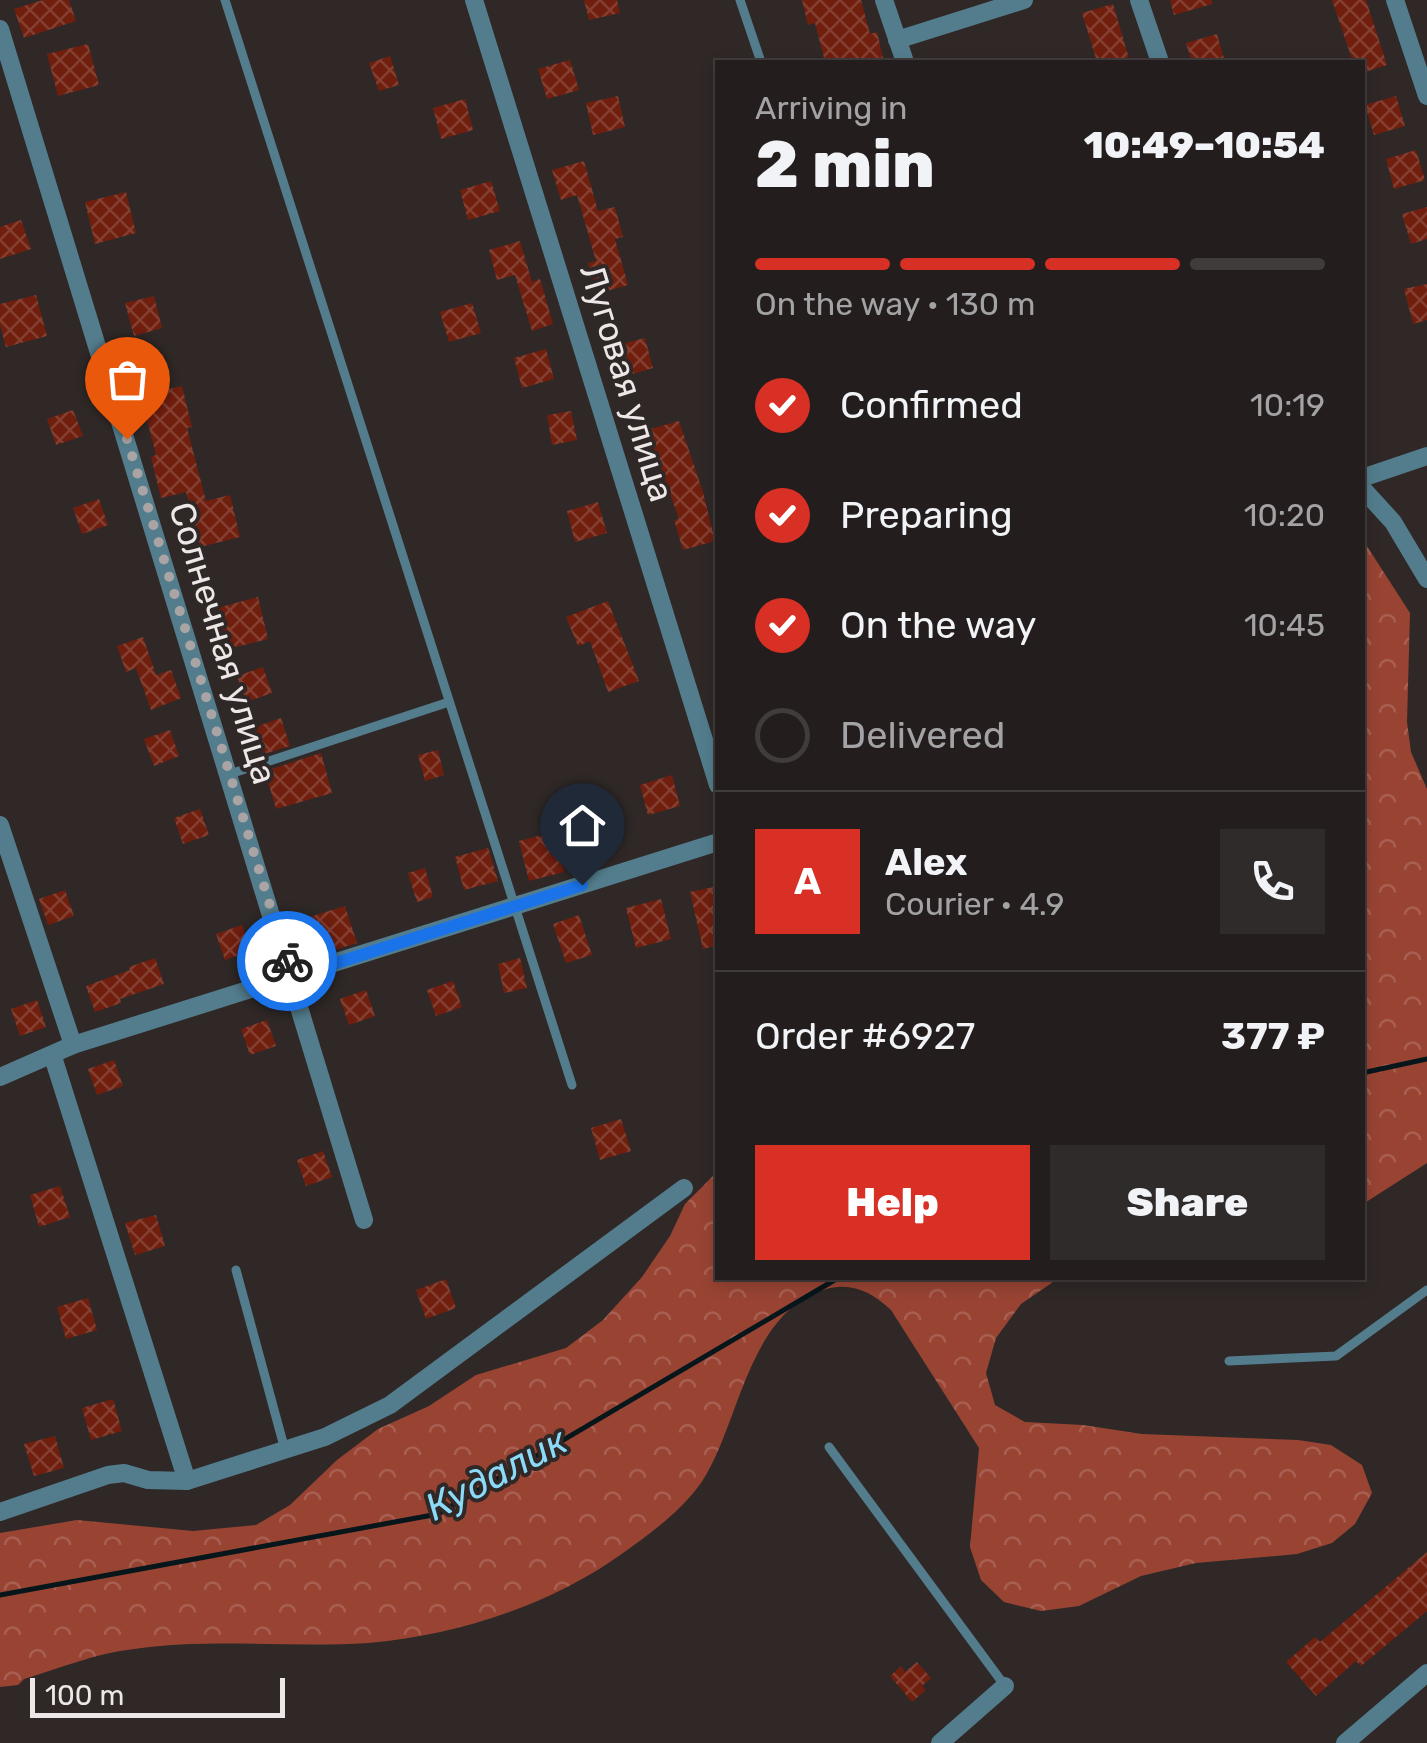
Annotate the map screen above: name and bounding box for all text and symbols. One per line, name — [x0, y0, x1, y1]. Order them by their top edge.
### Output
text: Arriving in — [755, 89, 907, 127]
text: 10:49–10:54 — [1084, 122, 1325, 168]
text: 2 min — [755, 126, 935, 203]
street label: Луговая улица — [571, 259, 683, 507]
text: On the way · 130 m — [755, 285, 1035, 323]
pin — [85, 337, 170, 440]
icon: bag — [100, 352, 155, 407]
icon: check — [755, 378, 810, 433]
text: Confirmed — [840, 382, 1023, 428]
text: 10:19 — [1250, 386, 1325, 424]
icon: check — [755, 488, 810, 543]
text: Preparing — [840, 492, 1013, 538]
text: 10:20 — [1244, 496, 1325, 534]
street label: Солнечная улица — [160, 497, 286, 789]
icon: check — [755, 598, 810, 653]
text: On the way — [840, 602, 1036, 648]
text: 10:45 — [1244, 606, 1325, 644]
text: Delivered — [840, 712, 1005, 758]
pin — [540, 783, 625, 886]
icon: home — [555, 798, 610, 853]
button: phone — [1220, 829, 1325, 934]
text: Alex — [885, 839, 967, 885]
text: A — [794, 858, 821, 904]
text: Courier · 4.9 — [885, 885, 1064, 923]
courier — [237, 911, 337, 1011]
icon: bike — [260, 934, 315, 989]
text: Order #6927 — [755, 1013, 975, 1059]
text: 377 ₽ — [1221, 1013, 1325, 1059]
button: Help — [755, 1145, 1030, 1260]
button: Share — [1050, 1145, 1325, 1260]
water label: Кудалик — [417, 1417, 575, 1530]
scale bar — [30, 1673, 285, 1718]
text: 100 m — [45, 1679, 124, 1712]

